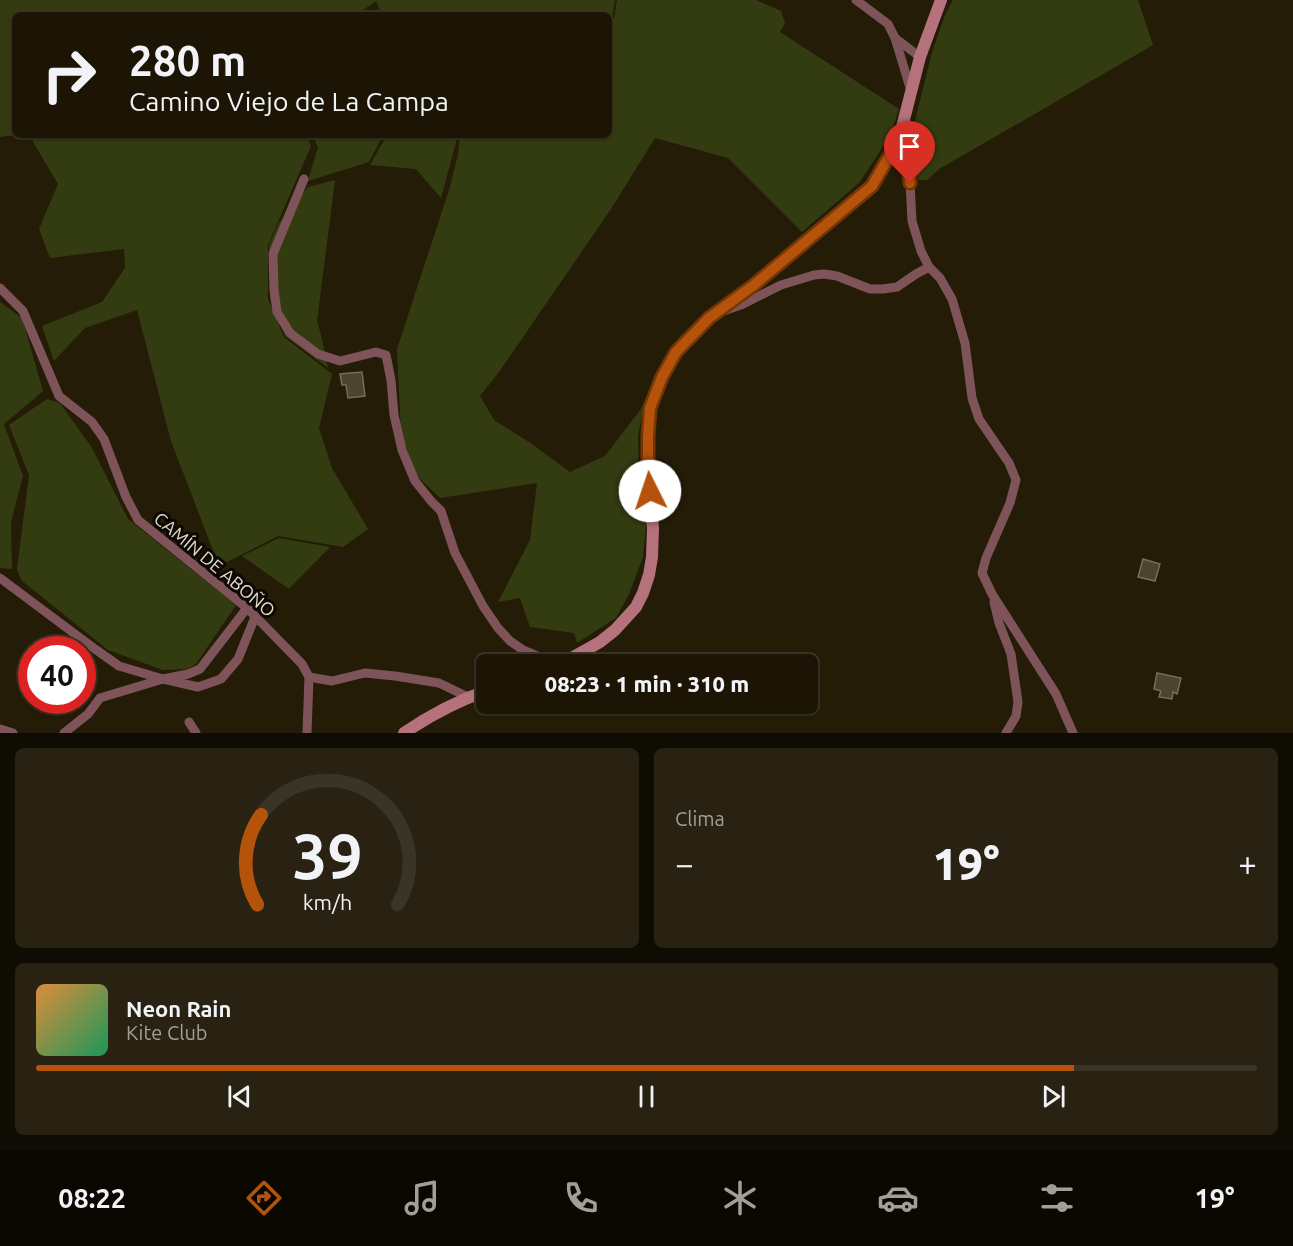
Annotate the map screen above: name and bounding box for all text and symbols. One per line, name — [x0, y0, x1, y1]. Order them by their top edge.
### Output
icon: right — [30, 36, 108, 114]
text: 280 m — [129, 37, 246, 84]
text: Camino Viejo de La Campa — [129, 86, 449, 116]
pin — [884, 121, 935, 183]
icon: arrive — [893, 130, 926, 163]
position arrow — [618, 459, 682, 523]
street label: CAMÍN DE ABOÑO — [151, 507, 280, 620]
speed limit sign: 40 — [18, 636, 96, 714]
text: 08:23 · 1 min · 310 m — [545, 671, 749, 696]
text: Clima — [675, 807, 725, 830]
text: 39 — [292, 821, 362, 891]
text: 19° — [932, 838, 1000, 889]
text: − — [675, 845, 694, 882]
text: + — [1238, 845, 1257, 882]
text: km/h — [302, 890, 352, 914]
text: Neon Rain — [126, 996, 231, 1021]
text: Kite Club — [126, 1021, 208, 1044]
icon: previous — [223, 1080, 256, 1113]
icon: pause — [630, 1080, 663, 1113]
icon: next — [1037, 1080, 1070, 1113]
icon: directions — [243, 1177, 285, 1219]
icon: music — [401, 1177, 443, 1219]
icon: phone — [560, 1177, 602, 1219]
icon: climate — [719, 1177, 761, 1219]
icon: car — [877, 1177, 919, 1219]
icon: filters — [1036, 1177, 1078, 1219]
text: 08:22 — [58, 1183, 126, 1213]
text: 19° — [1195, 1183, 1235, 1213]

